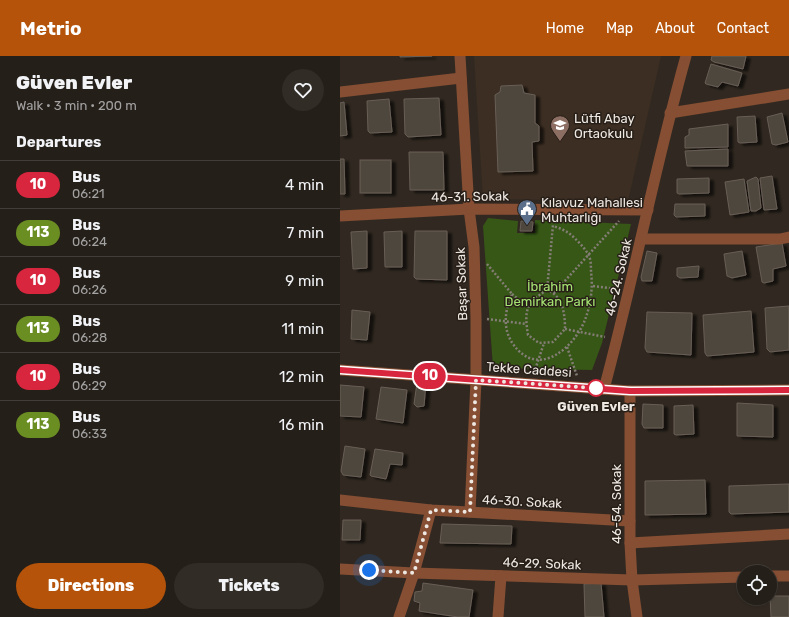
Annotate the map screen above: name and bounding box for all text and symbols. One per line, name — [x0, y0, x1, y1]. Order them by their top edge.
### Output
text: Metrio — [20, 17, 82, 40]
text: Home — [546, 20, 584, 37]
text: Map — [606, 20, 633, 37]
text: About — [655, 20, 695, 37]
text: Contact — [717, 20, 769, 37]
button: heart — [282, 69, 324, 111]
text: Güven Evler — [16, 71, 132, 94]
text: Walk · 3 min · 200 m — [16, 98, 137, 113]
place label: Lütfi Abay Ortaokulu — [574, 111, 635, 141]
school or university icon: Lütfi Abay Ortaokulu — [549, 114, 571, 142]
text: Departures — [16, 133, 101, 151]
text: Bus — [72, 168, 100, 186]
text: 10 — [30, 176, 46, 193]
text: 4 min — [285, 176, 324, 194]
text: 06:21 — [72, 186, 105, 201]
street label: 46-31. Sokak — [431, 188, 509, 205]
place label: Kılavuz Mahallesi Muhtarlığı — [541, 195, 643, 226]
public building icon: Kılavuz Mahallesi Muhtarlığı — [516, 198, 538, 226]
text: Bus — [72, 216, 100, 234]
text: 113 — [26, 224, 50, 241]
text: 7 min — [287, 224, 324, 242]
text: 06:24 — [72, 234, 107, 249]
street label: 46-24. Sokak — [602, 236, 635, 318]
street label: Başar Sokak — [453, 247, 470, 321]
text: Bus — [72, 264, 100, 282]
text: 10 — [30, 272, 46, 289]
text: 9 min — [285, 272, 324, 290]
park label: İbrahim Demirkan Parkı — [505, 279, 595, 309]
text: 06:26 — [72, 282, 107, 297]
text: Bus — [72, 312, 100, 330]
text: 113 — [26, 320, 50, 337]
text: 11 min — [281, 320, 324, 338]
text: 06:28 — [72, 330, 107, 345]
street label: Tekke Caddesi — [486, 359, 572, 380]
text: Bus — [72, 360, 100, 378]
line badge: 10 — [412, 363, 448, 389]
text: 10 — [422, 367, 438, 384]
text: 10 — [30, 368, 46, 385]
text: 12 min — [279, 368, 324, 386]
text: 06:29 — [72, 378, 107, 393]
marker: Güven Evler — [587, 379, 605, 397]
place label: Güven Evler — [557, 399, 635, 414]
text: Bus — [72, 408, 100, 426]
text: 113 — [26, 416, 50, 433]
text: 16 min — [279, 416, 324, 434]
text: 06:33 — [72, 426, 107, 441]
street label: 46-54. Sokak — [609, 464, 624, 544]
street label: 46-30. Sokak — [482, 492, 563, 511]
street label: 46-29. Sokak — [502, 555, 582, 572]
your location — [359, 560, 379, 580]
button: Directions — [16, 563, 166, 609]
button: Tickets — [174, 563, 324, 609]
map controls — [737, 565, 777, 605]
button: locate — [737, 565, 777, 605]

